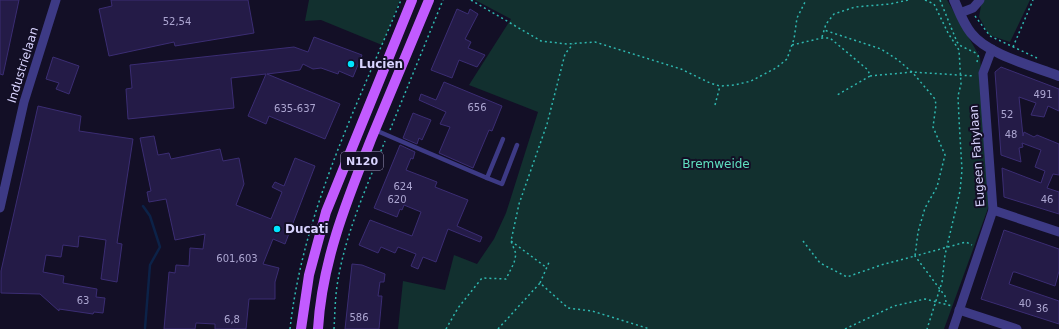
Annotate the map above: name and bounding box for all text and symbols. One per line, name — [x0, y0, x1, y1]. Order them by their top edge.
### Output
house number: 52,54 — [163, 16, 191, 27]
street label: Industrielaan — [5, 25, 41, 105]
place label: Lucien — [359, 57, 403, 71]
marker: Lucien — [346, 59, 356, 69]
house number: 491 — [1033, 89, 1053, 100]
house number: 656 — [467, 102, 487, 113]
house number: 635-637 — [274, 103, 316, 114]
street label: Eugeen Fahylaan — [966, 104, 988, 208]
house number: 52 — [1001, 109, 1013, 120]
house number: 48 — [1005, 129, 1017, 140]
road number: N120 — [341, 152, 383, 170]
park label: Bremweide — [682, 157, 750, 171]
house number: 624 — [393, 181, 413, 192]
house number: 620 — [387, 194, 407, 205]
house number: 46 — [1041, 194, 1053, 205]
place label: Ducati — [285, 222, 329, 236]
marker: Ducati — [272, 224, 282, 234]
house number: 601,603 — [216, 253, 258, 264]
house number: 63 — [77, 295, 89, 306]
house number: 40 — [1019, 298, 1031, 309]
house number: 36 — [1036, 303, 1048, 314]
house number: 586 — [349, 312, 369, 323]
house number: 6,8 — [224, 314, 240, 325]

